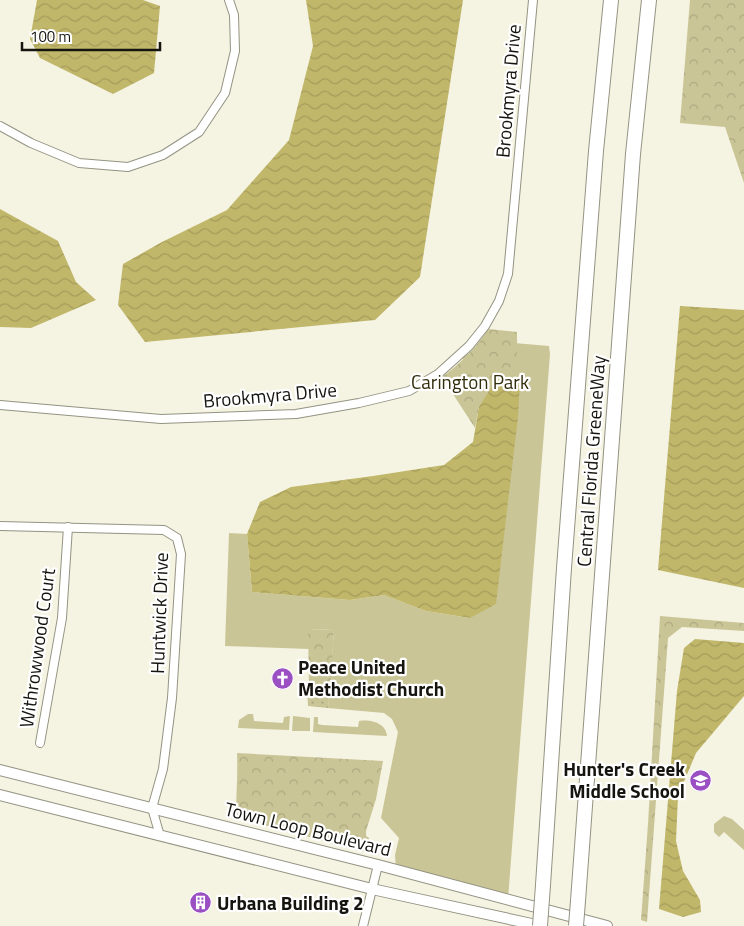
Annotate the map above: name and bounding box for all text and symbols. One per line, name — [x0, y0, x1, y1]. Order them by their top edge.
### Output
scale bar — [22, 20, 160, 52]
street label: Brookmyra Drive — [487, 23, 528, 159]
text: 100 m — [30, 25, 71, 48]
street label: Central Florida GreeneWay — [569, 354, 612, 568]
park label: Carington Park — [411, 367, 529, 396]
street label: Brookmyra Drive — [202, 374, 338, 415]
street label: Huntwick Drive — [142, 552, 175, 674]
street label: Withrowwood Court — [11, 566, 62, 730]
place label: Peace United Methodist Church — [298, 652, 444, 703]
church icon: Peace United Methodist Church — [270, 666, 294, 690]
place label: Hunter's Creek Middle School — [563, 754, 685, 805]
school or university icon: Hunter's Creek Middle School — [689, 768, 713, 792]
street label: Town Loop Boulevard — [222, 794, 395, 863]
place label: Urbana Building 2 — [217, 888, 364, 917]
building icon: Urbana Building 2 — [189, 891, 213, 915]

